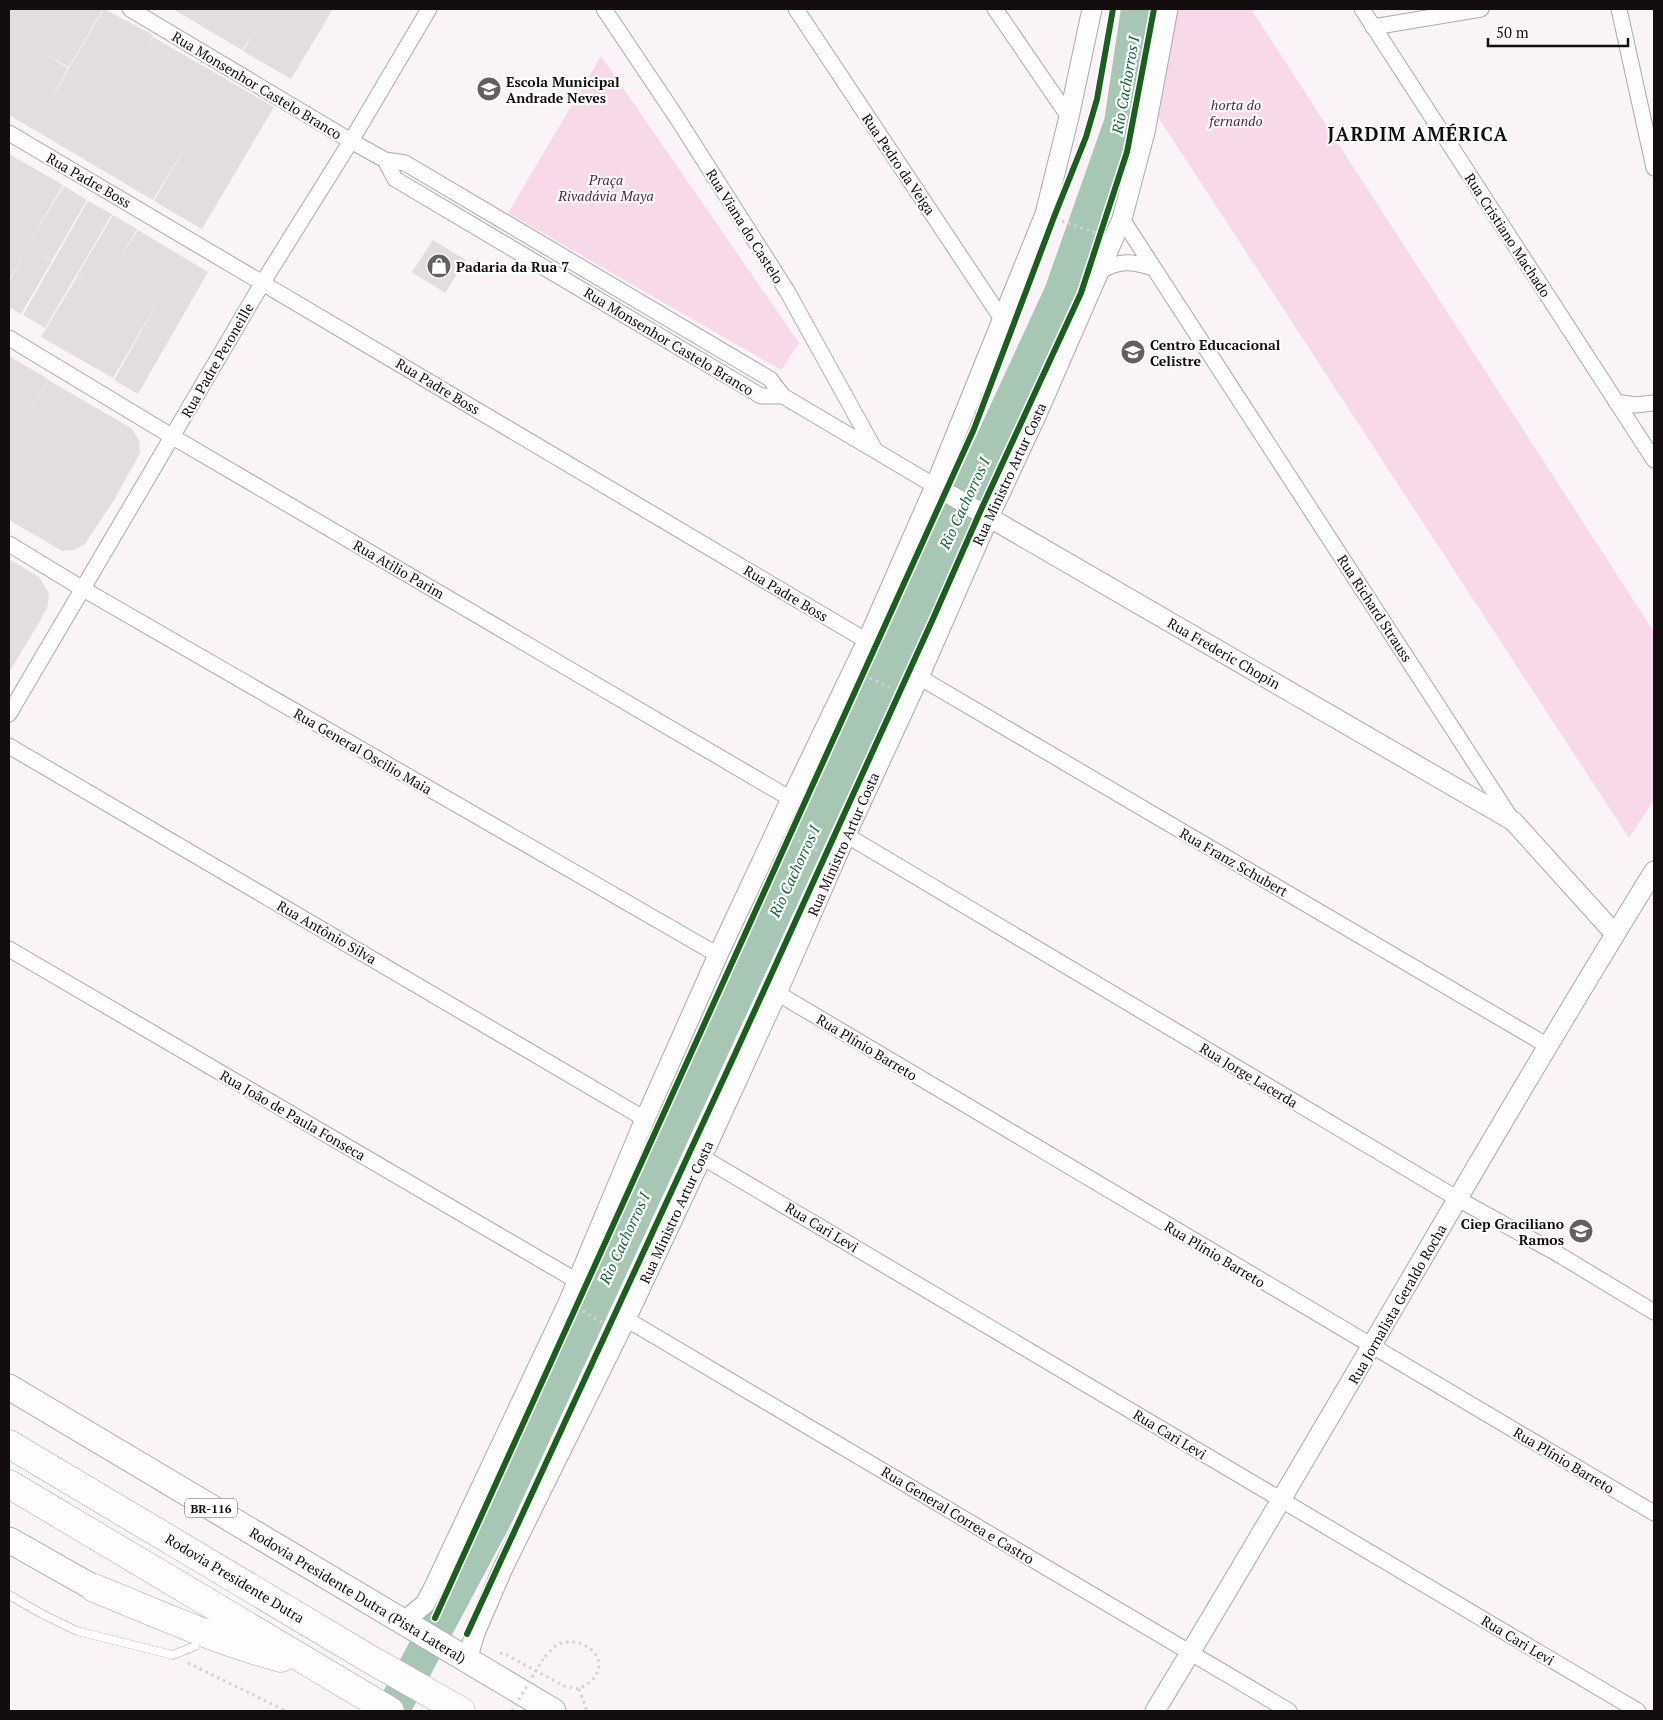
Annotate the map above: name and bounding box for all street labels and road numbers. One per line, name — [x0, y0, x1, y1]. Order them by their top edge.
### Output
street label: Rua Monsenhor Castelo Branco — [169, 27, 346, 143]
street label: Rua Pedro da Veiga — [858, 110, 940, 218]
street label: Rua Padre Boss — [43, 148, 135, 212]
street label: Rua Viana do Castelo — [702, 165, 788, 287]
street label: Rua Cristiano Machado — [1461, 169, 1555, 301]
street label: Rua Monsenhor Castelo Branco — [581, 283, 758, 399]
street label: Rua Padre Peroneille — [176, 299, 258, 421]
street label: Rua Padre Boss — [392, 353, 484, 419]
street label: Rua Ministro Artur Costa — [968, 400, 1050, 548]
street label: Rua Atilio Parim — [350, 535, 448, 603]
street label: Rua Richard Strauss — [1333, 551, 1417, 665]
street label: Rua Padre Boss — [740, 560, 832, 626]
street label: Rua Frederic Chopin — [1164, 613, 1284, 693]
street label: Rua General Oscilio Maia — [290, 704, 436, 798]
street label: Rua Ministro Artur Costa — [803, 769, 883, 919]
street label: Rua Franz Schubert — [1177, 823, 1292, 901]
street label: Rua Antônio Silva — [274, 896, 380, 968]
street label: Rua Plínio Barreto — [813, 1009, 921, 1085]
street label: Rua Jorge Lacerda — [1196, 1038, 1302, 1112]
street label: Rua João de Paula Fonseca — [217, 1066, 369, 1164]
street label: Rua Ministro Artur Costa — [635, 1138, 717, 1286]
street label: Rua Cari Levi — [782, 1198, 862, 1256]
street label: Rua Plínio Barreto — [1161, 1216, 1269, 1292]
street label: Rua Jornalista Geraldo Rocha — [1343, 1221, 1451, 1387]
street label: Rua Cari Levi — [1130, 1405, 1210, 1463]
street label: Rua Plínio Barreto — [1510, 1422, 1618, 1498]
street label: Rua General Correa e Castro — [878, 1462, 1038, 1568]
road number: BR-116 — [185, 1499, 237, 1518]
street label: Rodovia Presidente Dutra (Pista Lateral) — [246, 1523, 470, 1667]
street label: Rodovia Presidente Dutra — [162, 1529, 308, 1627]
street label: Rua Cari Levi — [1478, 1611, 1558, 1669]

